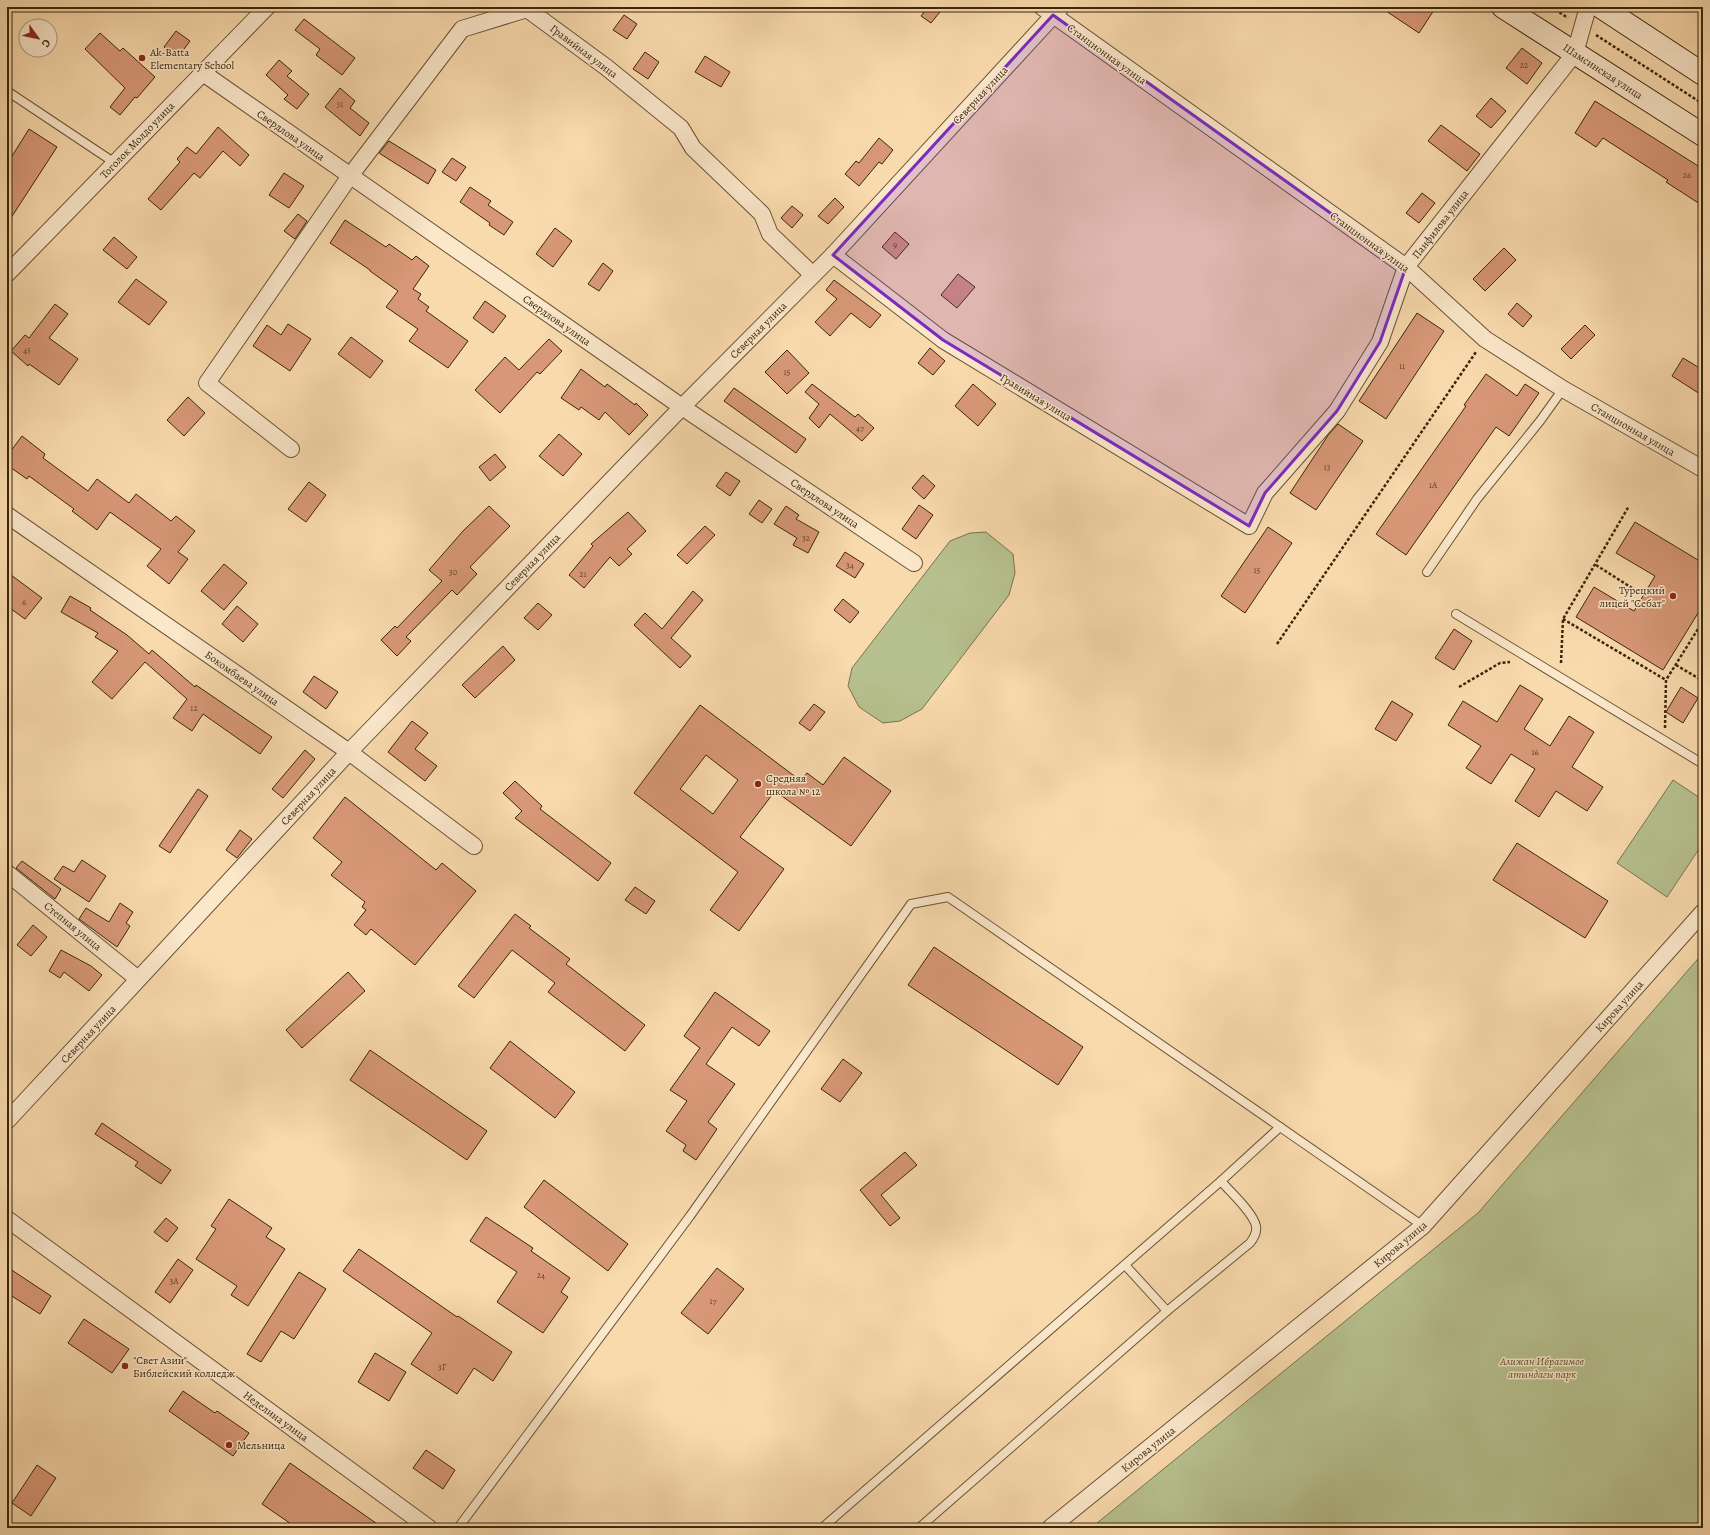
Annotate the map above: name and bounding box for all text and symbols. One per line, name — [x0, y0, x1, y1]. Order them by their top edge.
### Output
north arrow — [18, 18, 58, 58]
street label: Станционная улица — [1064, 20, 1150, 89]
street label: Гравийная улица — [547, 21, 621, 82]
text: С — [38, 36, 54, 50]
street label: Шамсинская улица — [1560, 40, 1646, 103]
place label: Ak-Batta Elementary School — [149, 45, 235, 73]
marker: Ak-Batta Elementary School — [137, 53, 147, 63]
house number: 22 — [1520, 59, 1529, 71]
street label: Северная улица — [949, 62, 1012, 128]
street label: Тоголок Молдо улица — [97, 98, 179, 182]
house number: 31 — [337, 98, 343, 110]
street label: Свердлова улица — [254, 106, 328, 165]
house number: 26 — [1683, 169, 1691, 181]
street label: Панфилова улица — [1409, 186, 1473, 262]
street label: Станционная улица — [1327, 208, 1413, 277]
house number: 9 — [893, 239, 897, 251]
street label: Свердлова улица — [520, 291, 594, 350]
street label: Северная улица — [727, 298, 791, 362]
house number: 45 — [23, 344, 31, 356]
house number: 11 — [1399, 360, 1405, 372]
house number: 15 — [784, 366, 791, 378]
street label: Гравийная улица — [997, 370, 1075, 425]
street label: Станционная улица — [1588, 399, 1678, 460]
house number: 47 — [856, 422, 864, 434]
house number: 13 — [1324, 461, 1331, 473]
street label: Свердлова улица — [787, 475, 863, 532]
house number: 1А — [1429, 479, 1438, 491]
street label: Северная улица — [501, 530, 564, 594]
house number: 32 — [802, 532, 811, 544]
house number: 34 — [846, 559, 854, 571]
house number: 15 — [1254, 564, 1261, 576]
house number: 30 — [449, 566, 457, 578]
house number: 21 — [579, 568, 587, 580]
place label: Турецкий лицей "Себат" — [1600, 583, 1665, 611]
marker: Турецкий лицей "Себат" — [1668, 591, 1678, 601]
house number: 6 — [22, 596, 26, 608]
street label: Бокомбаева улица — [202, 647, 282, 710]
house number: 12 — [190, 702, 198, 714]
house number: 16 — [1531, 746, 1539, 758]
street label: Северная улица — [277, 763, 340, 829]
place label: Средняя школа № 12 — [766, 771, 820, 799]
marker: Средняя школа № 12 — [753, 779, 763, 789]
street label: Степная улица — [41, 899, 105, 955]
street label: Кирова улица — [1592, 976, 1647, 1036]
street label: Северная улица — [57, 1001, 120, 1067]
street label: Кирова улица — [1370, 1217, 1431, 1271]
house number: 24 — [537, 1269, 545, 1281]
house number: 3А — [169, 1275, 179, 1287]
house number: 17 — [710, 1295, 717, 1307]
place label: "Свет Азии" Библейский колледж — [133, 1353, 236, 1381]
park label: Алижан Ибрагимов атындагы парк — [1499, 1354, 1584, 1382]
marker: "Свет Азии" Библейский колледж — [120, 1361, 130, 1371]
house number: 3Г — [438, 1361, 447, 1373]
street label: Неделина улица — [240, 1388, 312, 1446]
street label: Кирова улица — [1118, 1422, 1179, 1476]
place label: Мельница — [237, 1438, 286, 1453]
marker: Мельница — [224, 1440, 234, 1450]

